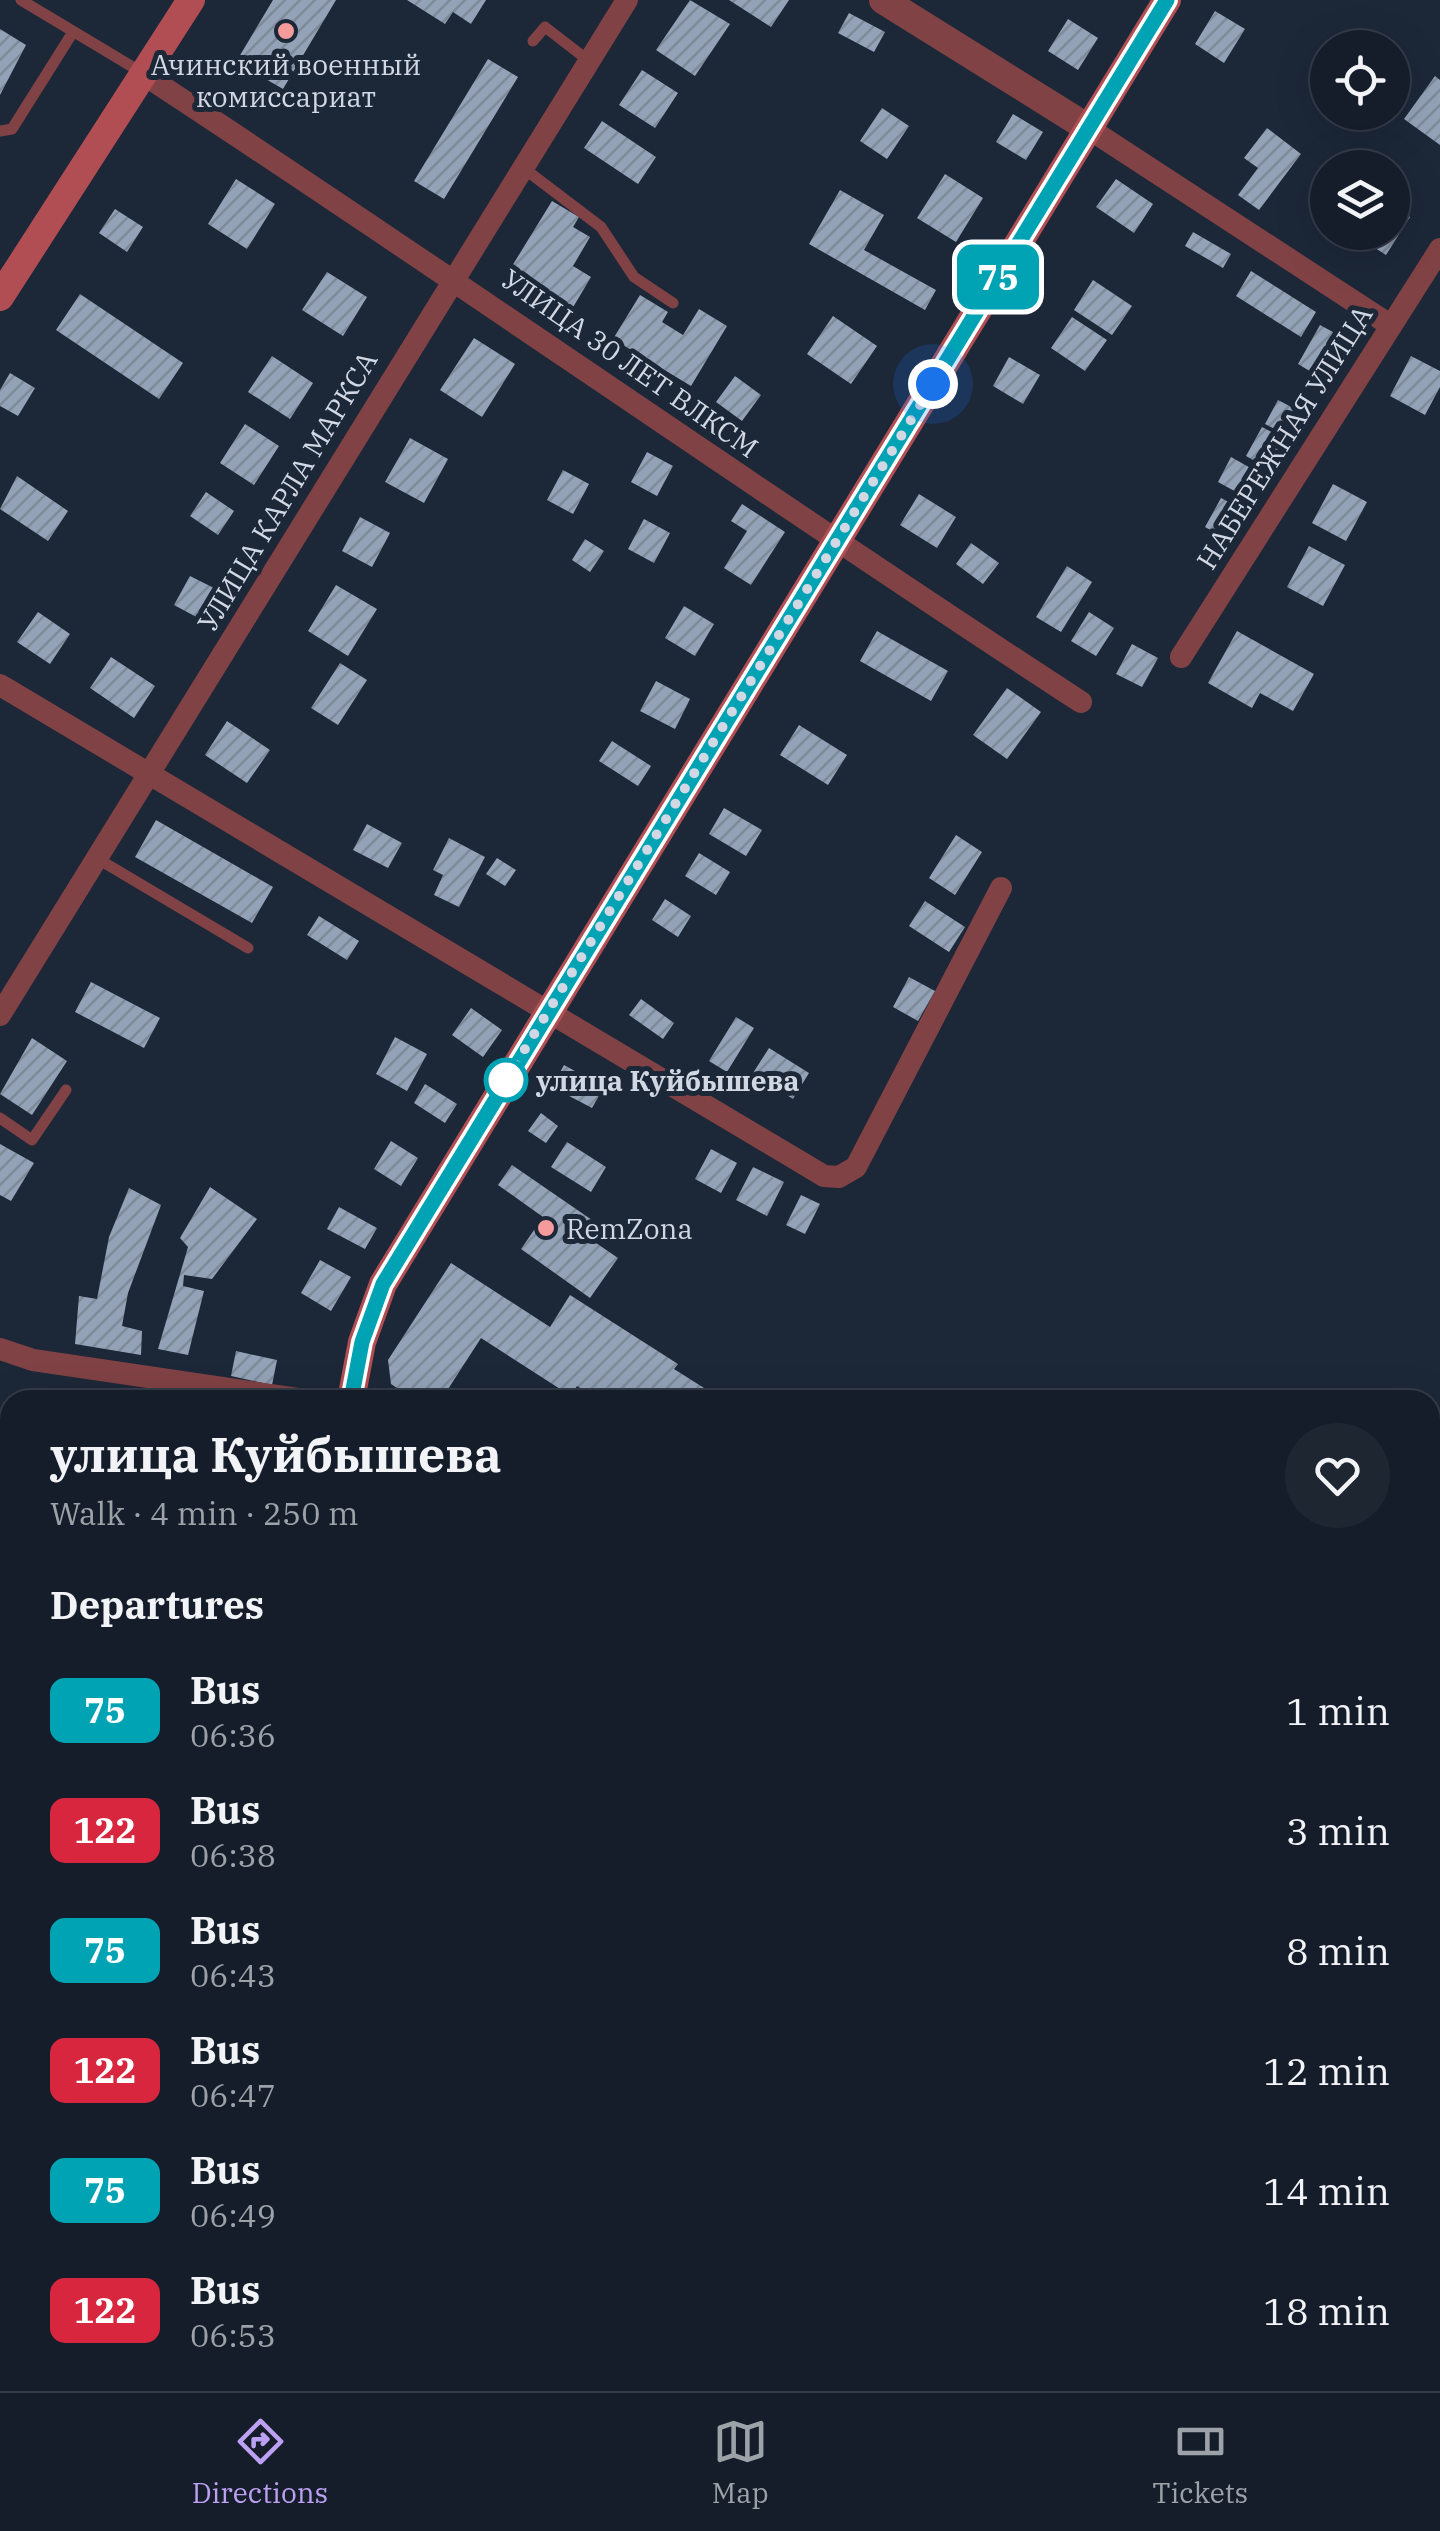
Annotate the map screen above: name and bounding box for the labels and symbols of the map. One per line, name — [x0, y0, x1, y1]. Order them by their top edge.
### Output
marker: Ачинский военный комиссариат — [275, 20, 297, 42]
place label: Ачинский военный комиссариат — [151, 46, 421, 115]
line badge: 75 — [953, 244, 1043, 310]
street label: УЛИЦА 30 ЛЕТ ВЛКСМ — [494, 260, 766, 466]
street label: НАБЕРЕЖНАЯ УЛИЦА — [1188, 298, 1380, 576]
street label: УЛИЦА КАРЛА МАРКСА — [189, 344, 385, 638]
your location — [908, 359, 958, 409]
marker: улица Куйбышева — [485, 1059, 527, 1101]
place label: улица Куйбышева — [535, 1062, 799, 1099]
place label: RemZona — [566, 1210, 693, 1247]
marker: RemZona — [535, 1217, 557, 1239]

